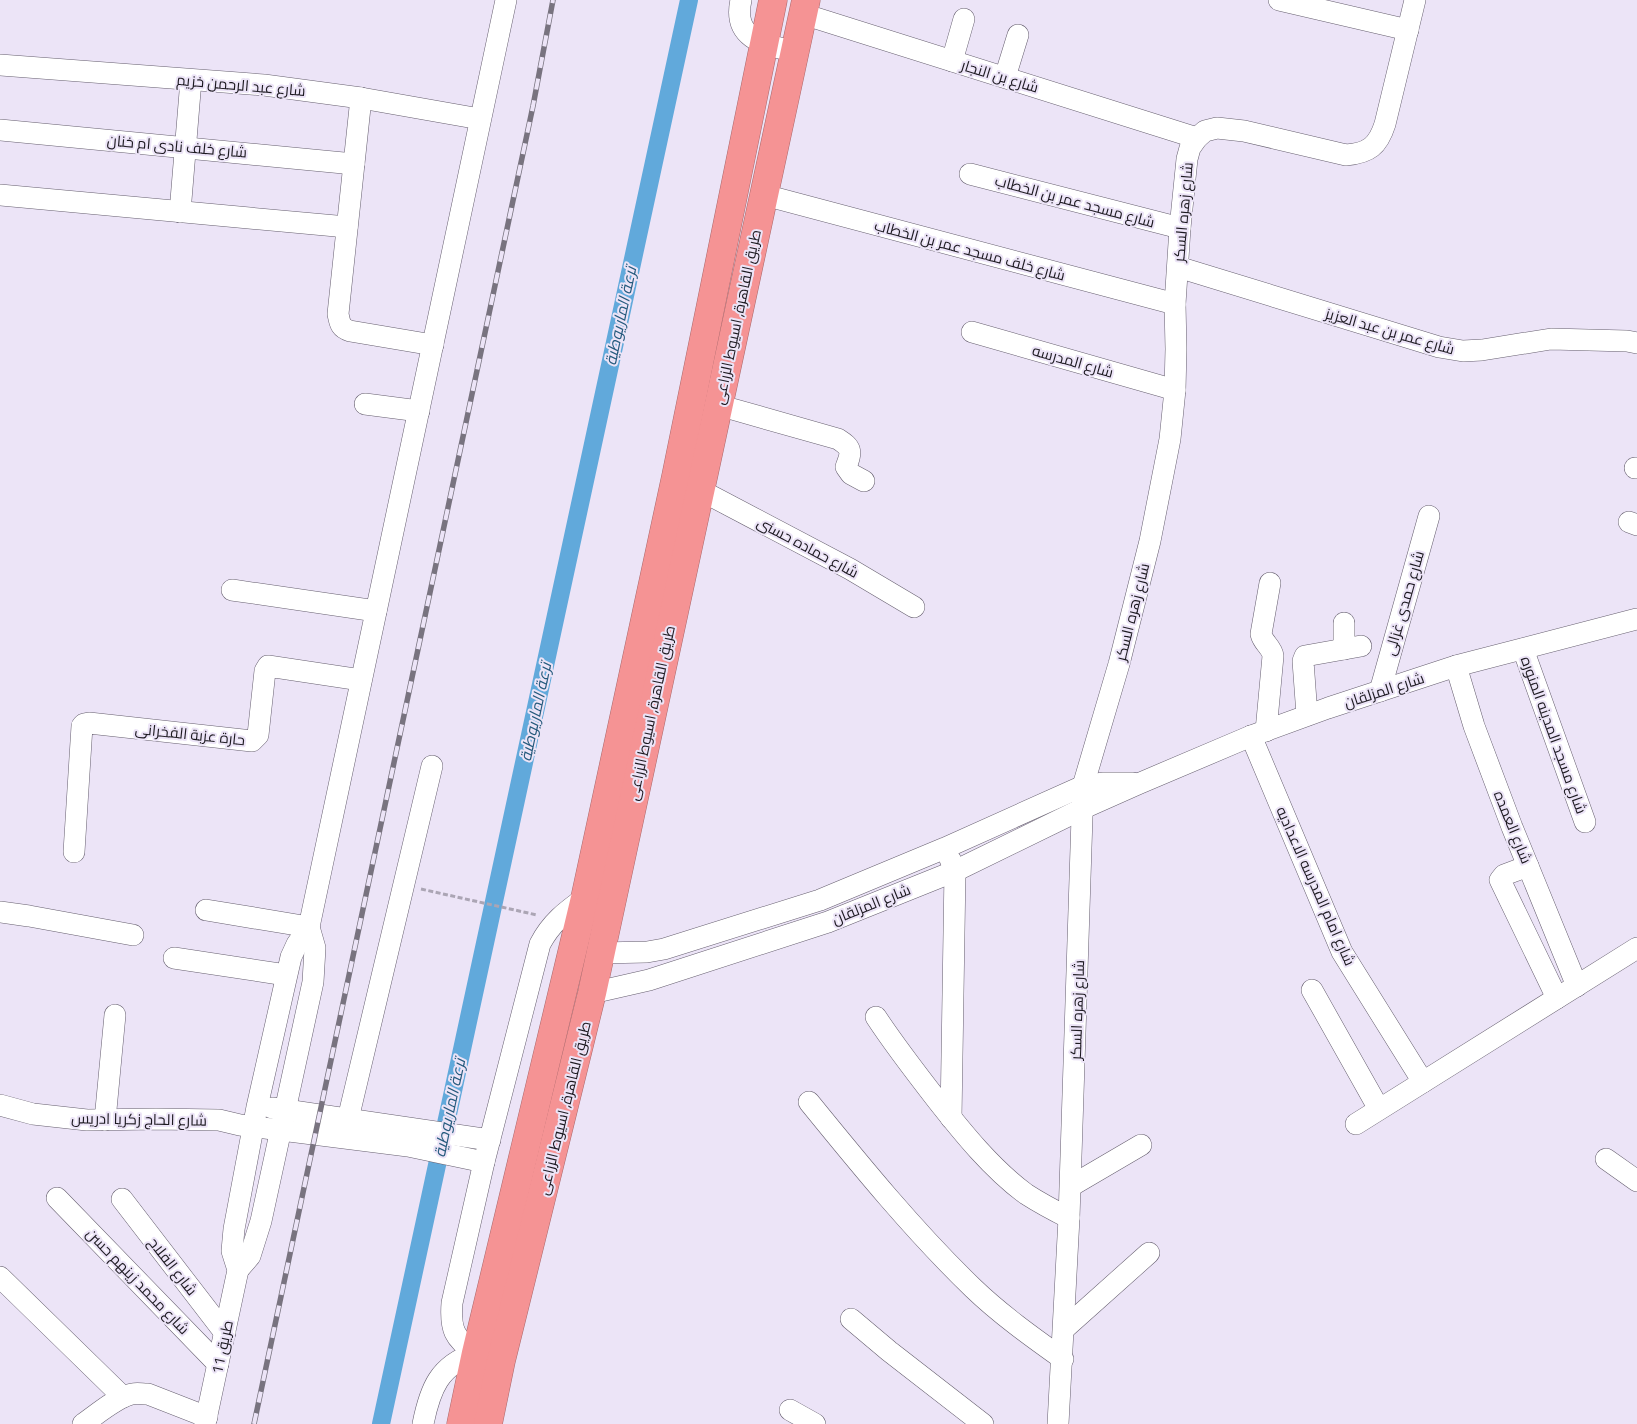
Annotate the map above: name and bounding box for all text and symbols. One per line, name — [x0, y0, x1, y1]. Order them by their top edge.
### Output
street label: شارع بن النجار — [957, 53, 1042, 99]
street label: شارع عبد الرحمن خزيم — [175, 68, 307, 102]
street label: شارع خلف نادى ام خنان — [106, 128, 248, 164]
street label: شارع زهره السكر — [1167, 161, 1199, 264]
street label: شارع مسجد عمر بن الخطاب — [993, 169, 1157, 233]
street label: شارع خلف مسجد عمر بن الخطاب — [872, 213, 1068, 287]
street label: طريق القاهرة, اسيوط الزراعى — [707, 227, 767, 407]
water label: ترعة الماريوطية — [598, 262, 643, 368]
street label: شارع عمر بن عبد العزيز — [1322, 301, 1457, 360]
street label: شارع المدرسه — [1030, 338, 1116, 384]
street label: شارع حماده حسنى — [753, 510, 863, 584]
street label: شارع حمدى غزالى — [1378, 548, 1430, 658]
street label: شارع زهره السكر — [1108, 561, 1155, 664]
street label: طريق القاهرة, اسيوط الزراعى — [621, 623, 681, 803]
street label: شارع مسجد المدينه المنوره — [1515, 653, 1593, 817]
water label: ترعة الماريوطية — [513, 658, 558, 764]
street label: شارع المزلقان — [1341, 666, 1427, 714]
street label: حارة عزبة الفخرانى — [134, 717, 246, 751]
street label: شارع العمده — [1488, 787, 1538, 867]
street label: شارع امام المدرسه الاعداديه — [1270, 803, 1362, 969]
street label: شارع المزلقان — [828, 878, 914, 930]
street label: شارع زهره السكر — [1064, 960, 1090, 1061]
street label: طريق القاهرة, اسيوط الزراعى — [531, 1019, 597, 1197]
water label: ترعة الماريوطية — [427, 1054, 472, 1160]
street label: شارع الحاج زكريا ادريس — [71, 1106, 207, 1132]
street label: شارع محمد زينهم حسن — [81, 1222, 195, 1340]
street label: شارع الفلاح — [143, 1232, 203, 1300]
street label: طريق 11 — [205, 1318, 239, 1376]

